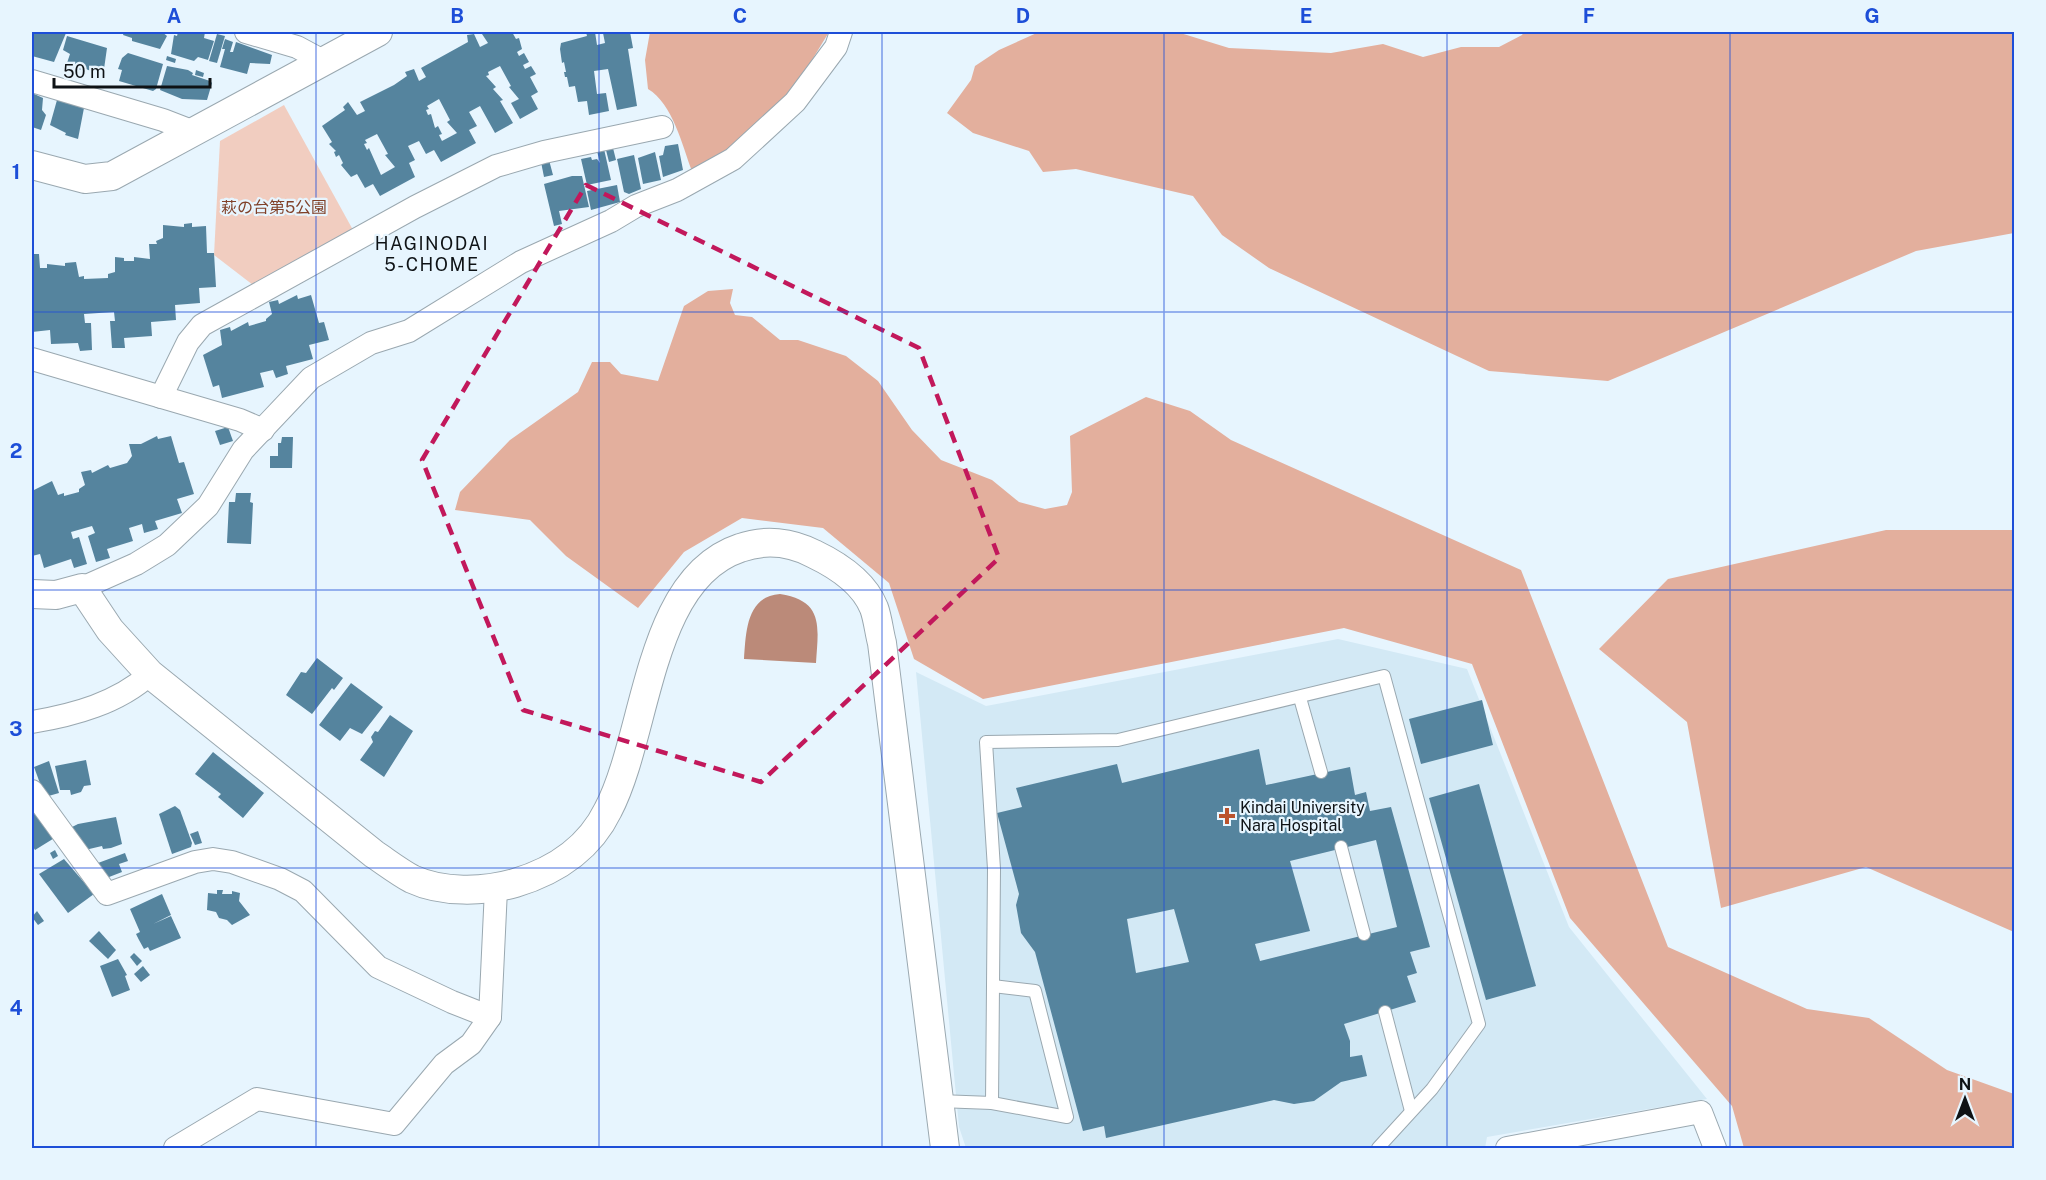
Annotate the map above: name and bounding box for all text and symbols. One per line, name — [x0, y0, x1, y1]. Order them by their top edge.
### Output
text: A — [167, 4, 181, 28]
text: B — [450, 4, 464, 28]
text: C — [733, 4, 747, 28]
text: D — [1016, 4, 1030, 28]
text: E — [1300, 4, 1312, 28]
text: F — [1583, 4, 1595, 28]
text: G — [1864, 4, 1880, 28]
scale bar — [54, 51, 210, 89]
text: 50 m — [63, 61, 106, 82]
text: 1 — [12, 160, 20, 184]
park label: 萩の台第5公園 — [221, 198, 327, 217]
district label: HAGINODAI 5-CHOME — [375, 233, 489, 275]
text: 2 — [10, 439, 22, 463]
text: 3 — [9, 717, 23, 741]
place label: Kindai University Nara Hospital — [1240, 798, 1365, 835]
marker: Kindai University Nara Hospital — [1218, 807, 1236, 825]
text: 4 — [9, 996, 23, 1020]
north arrow — [1935, 1069, 1995, 1129]
text: N — [1959, 1075, 1971, 1094]

